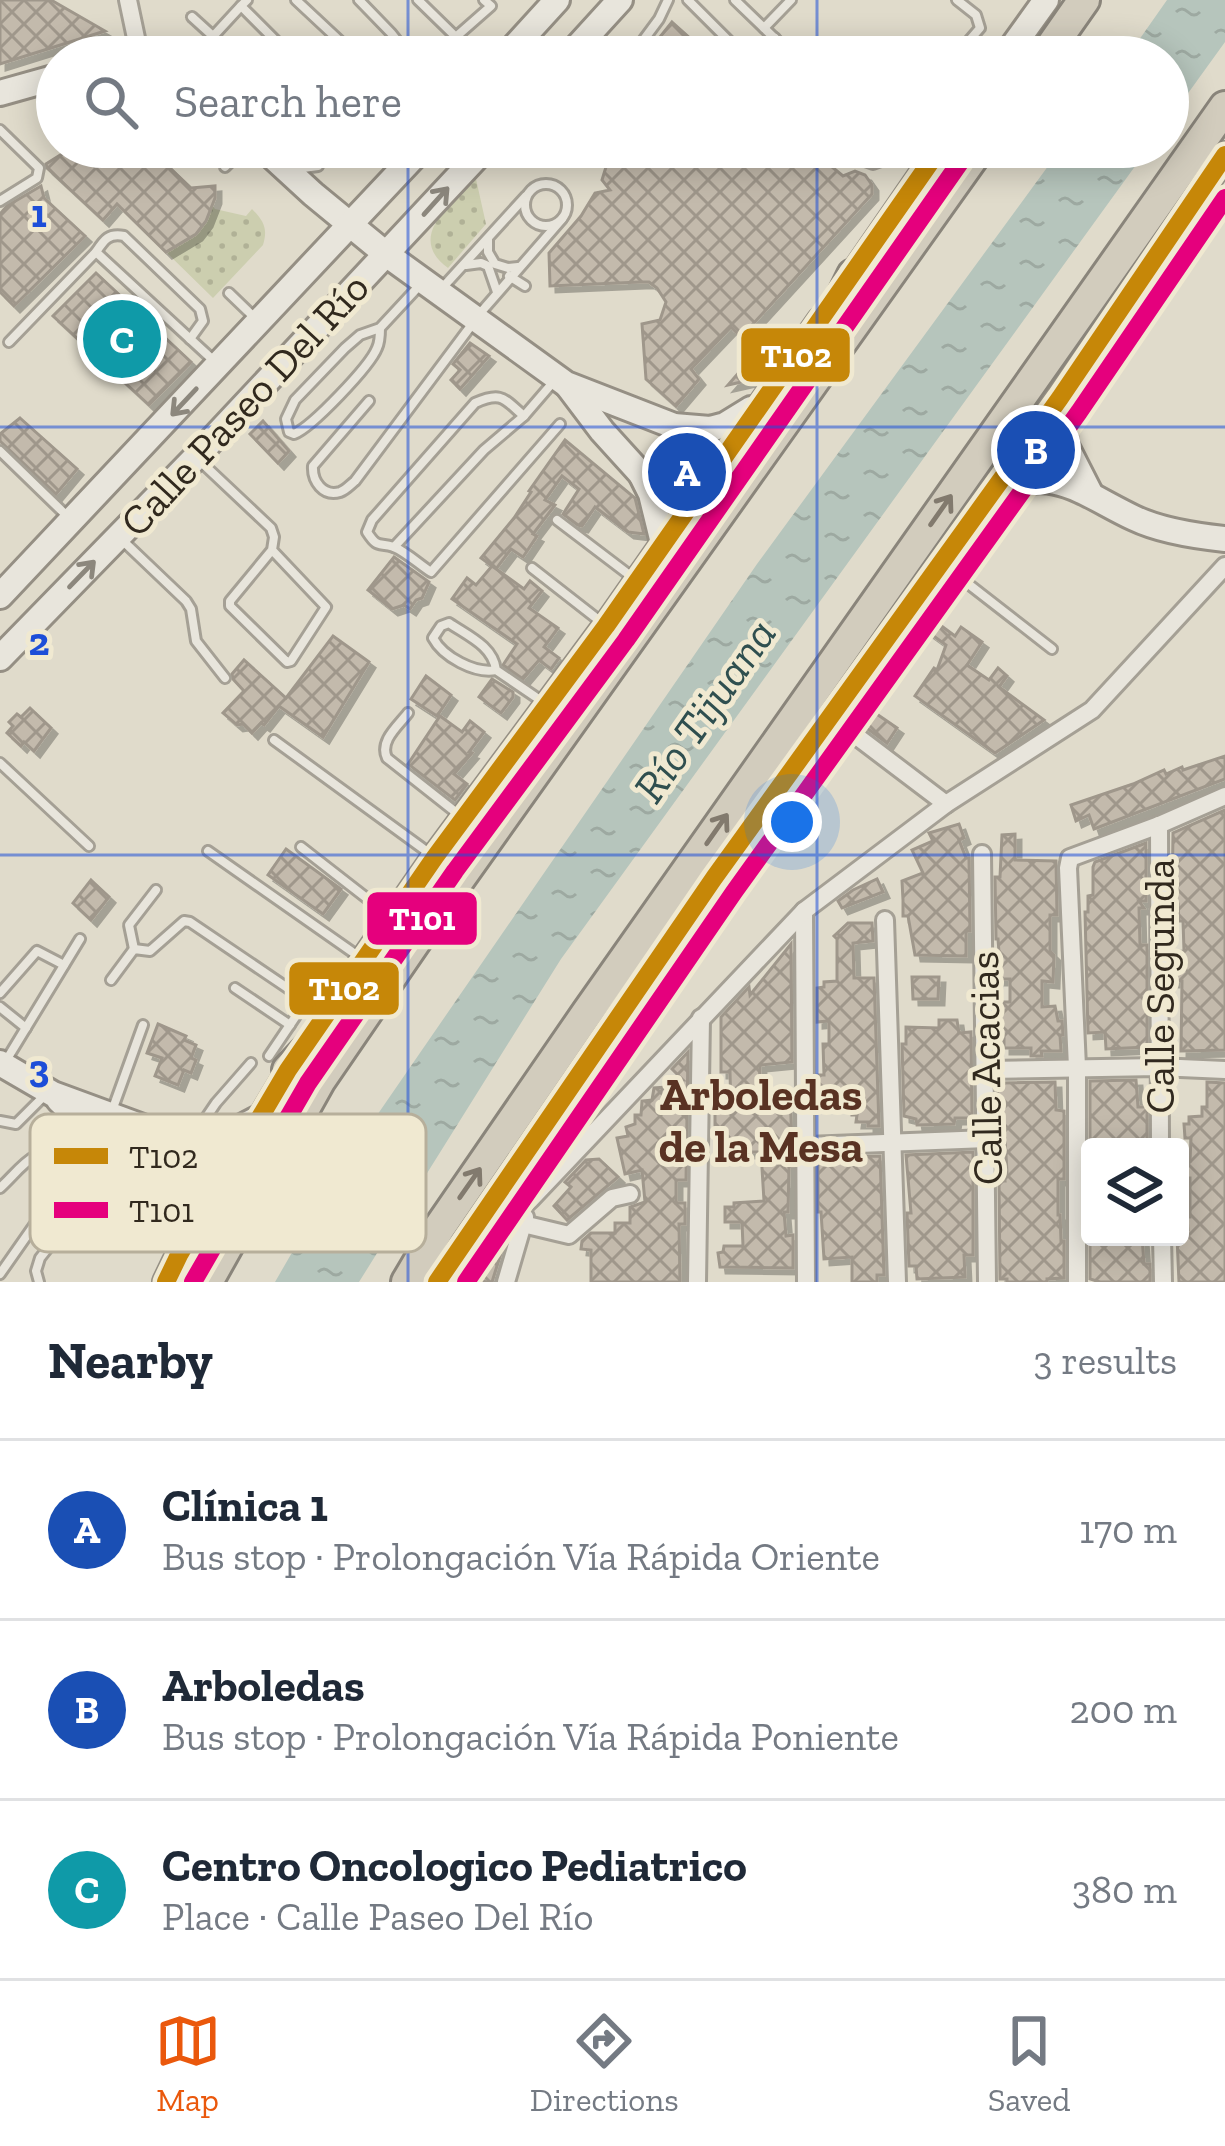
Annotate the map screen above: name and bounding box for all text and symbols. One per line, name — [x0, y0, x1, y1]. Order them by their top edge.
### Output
search box — [36, 36, 1189, 168]
icon: search — [78, 69, 144, 135]
text: Search here — [174, 75, 402, 129]
one-way arrow — [422, 187, 450, 217]
text: 1 — [31, 190, 47, 237]
street label: Calle Paseo Del Río — [109, 262, 379, 546]
pin: C — [83, 294, 161, 384]
line badge: T102 — [739, 326, 852, 384]
text: T102 — [760, 336, 832, 375]
one-way arrow — [171, 386, 198, 416]
pin: B — [997, 405, 1075, 495]
pin: A — [648, 427, 726, 517]
one-way arrow — [928, 494, 953, 527]
one-way arrow — [67, 560, 95, 590]
water label: Río Tijuana — [622, 609, 788, 813]
text: 2 — [29, 618, 50, 665]
your location — [762, 792, 822, 852]
one-way arrow — [704, 813, 729, 846]
street label: Calle Segunda — [1134, 858, 1185, 1114]
line badge: T101 — [365, 890, 479, 947]
text: T101 — [388, 899, 456, 938]
street label: Calle Acacias — [958, 951, 1013, 1185]
line badge: T102 — [287, 960, 401, 1017]
text: T102 — [308, 969, 380, 1008]
text: 3 — [29, 1045, 49, 1092]
district label: Arboledas de la Mesa — [659, 1068, 864, 1174]
legend — [30, 1114, 426, 1252]
text: T102 — [129, 1137, 198, 1176]
map controls — [1081, 1138, 1189, 1246]
button: layers — [1081, 1138, 1189, 1246]
one-way arrow — [457, 1167, 482, 1201]
text: T101 — [129, 1191, 194, 1230]
text: Nearby — [48, 1330, 213, 1391]
text: 3 results — [1033, 1337, 1177, 1384]
text: Clínica 1 — [162, 1479, 328, 1533]
text: A — [74, 1506, 100, 1553]
text: 170 m — [1079, 1506, 1177, 1553]
text: Bus stop · Prolongación Vía Rápida Oriente — [162, 1533, 880, 1580]
text: Arboledas — [162, 1659, 365, 1713]
text: B — [75, 1686, 99, 1733]
text: 200 m — [1069, 1686, 1177, 1733]
text: Bus stop · Prolongación Vía Rápida Poniente — [162, 1713, 899, 1760]
text: Centro Oncologico Pediatrico — [162, 1839, 747, 1893]
text: C — [74, 1866, 100, 1913]
text: 380 m — [1072, 1866, 1177, 1913]
text: Place · Calle Paseo Del Río — [162, 1893, 593, 1940]
tab: Map — [155, 2008, 221, 2119]
tab: Directions — [530, 2008, 679, 2119]
tab: Saved — [988, 2008, 1070, 2119]

